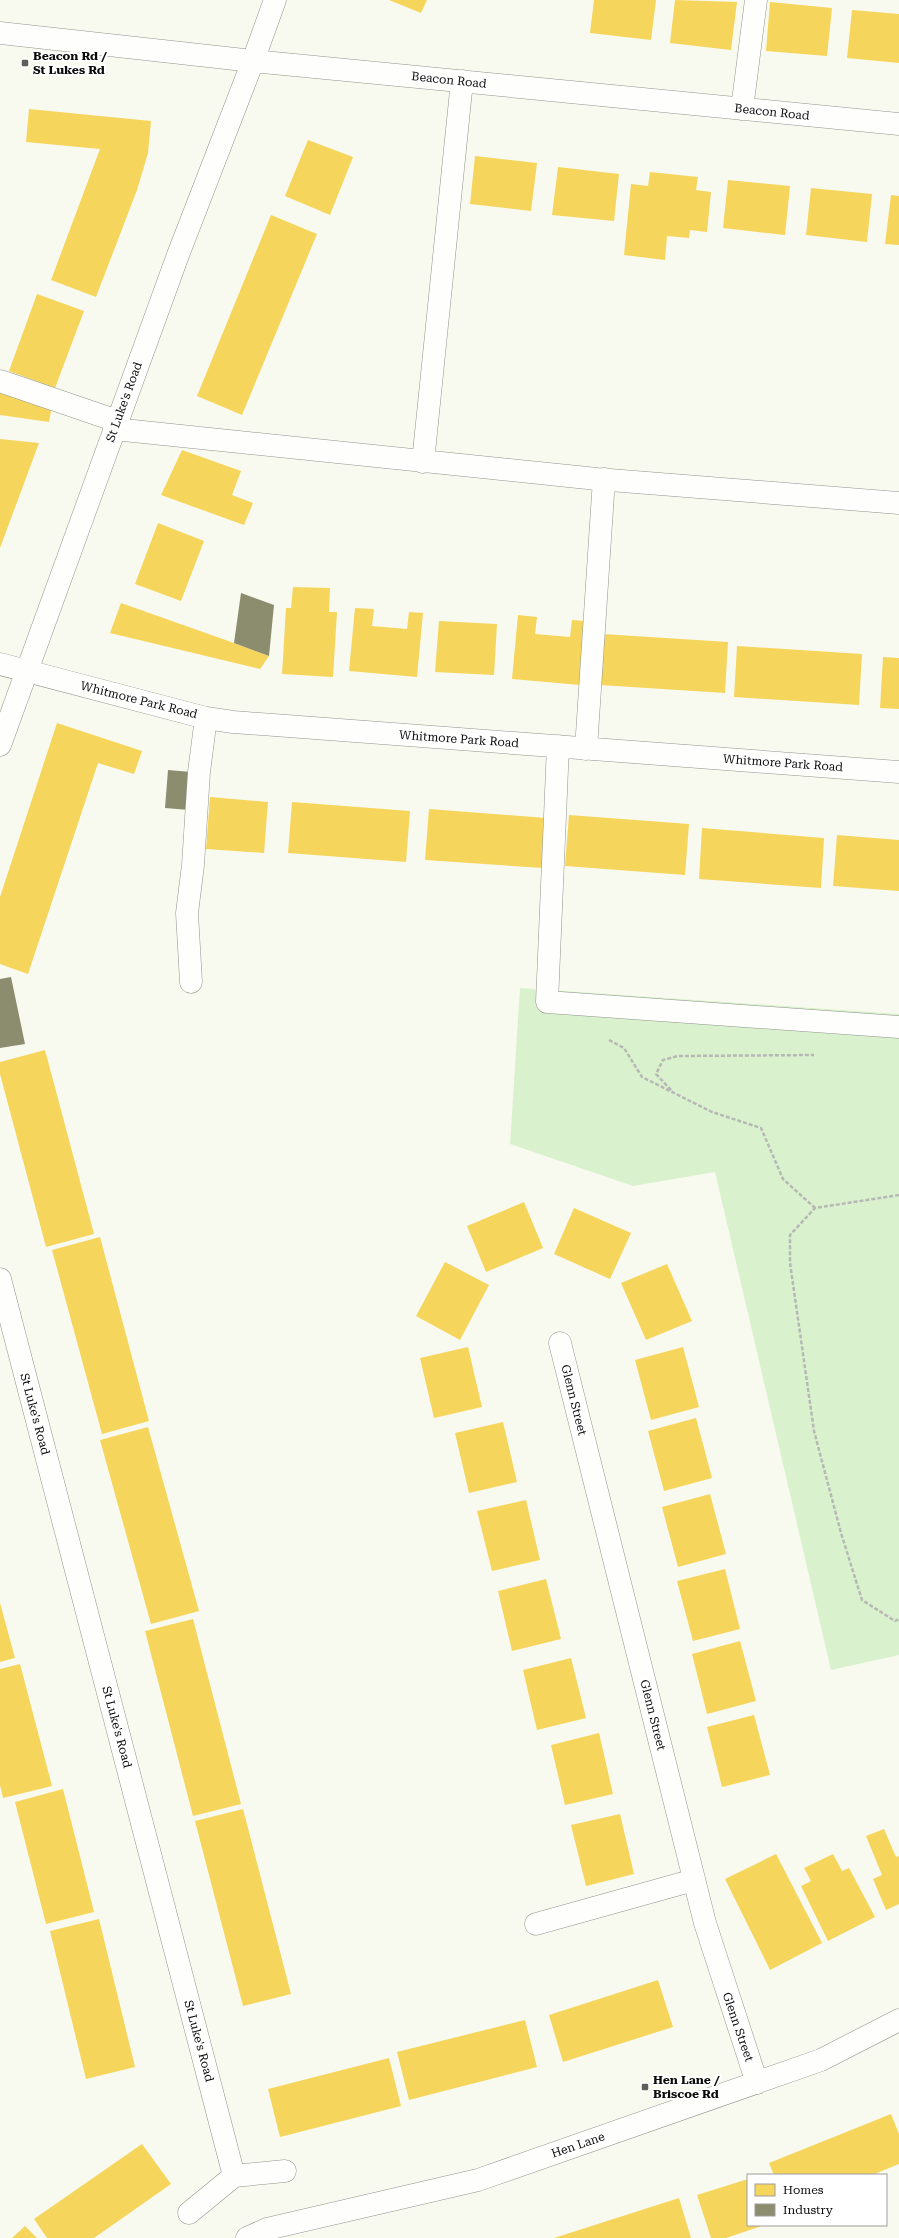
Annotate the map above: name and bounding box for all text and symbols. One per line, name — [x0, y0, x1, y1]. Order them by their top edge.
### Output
place label: Beacon Rd / St Lukes Rd — [33, 49, 107, 77]
marker: Beacon Rd / St Lukes Rd — [20, 58, 30, 68]
street label: Beacon Road — [411, 69, 487, 91]
street label: Beacon Road — [734, 101, 810, 123]
street label: St Luke's Road — [103, 360, 145, 444]
street label: Whitmore Park Road — [79, 679, 199, 721]
street label: Whitmore Park Road — [399, 728, 520, 750]
street label: Whitmore Park Road — [723, 752, 844, 774]
street label: Glenn Street — [558, 1363, 590, 1437]
street label: St Luke's Road — [17, 1372, 53, 1457]
street label: Glenn Street — [637, 1678, 669, 1752]
street label: St Luke's Road — [99, 1685, 135, 1770]
street label: Glenn Street — [720, 1990, 757, 2064]
street label: St Luke's Road — [181, 1999, 217, 2084]
place label: Hen Lane / Briscoe Rd — [653, 2073, 720, 2101]
marker: Hen Lane / Briscoe Rd — [640, 2082, 650, 2092]
street label: Hen Lane — [549, 2129, 607, 2161]
legend — [747, 2174, 887, 2226]
text: Homes — [783, 2183, 824, 2197]
text: Industry — [783, 2203, 834, 2217]

